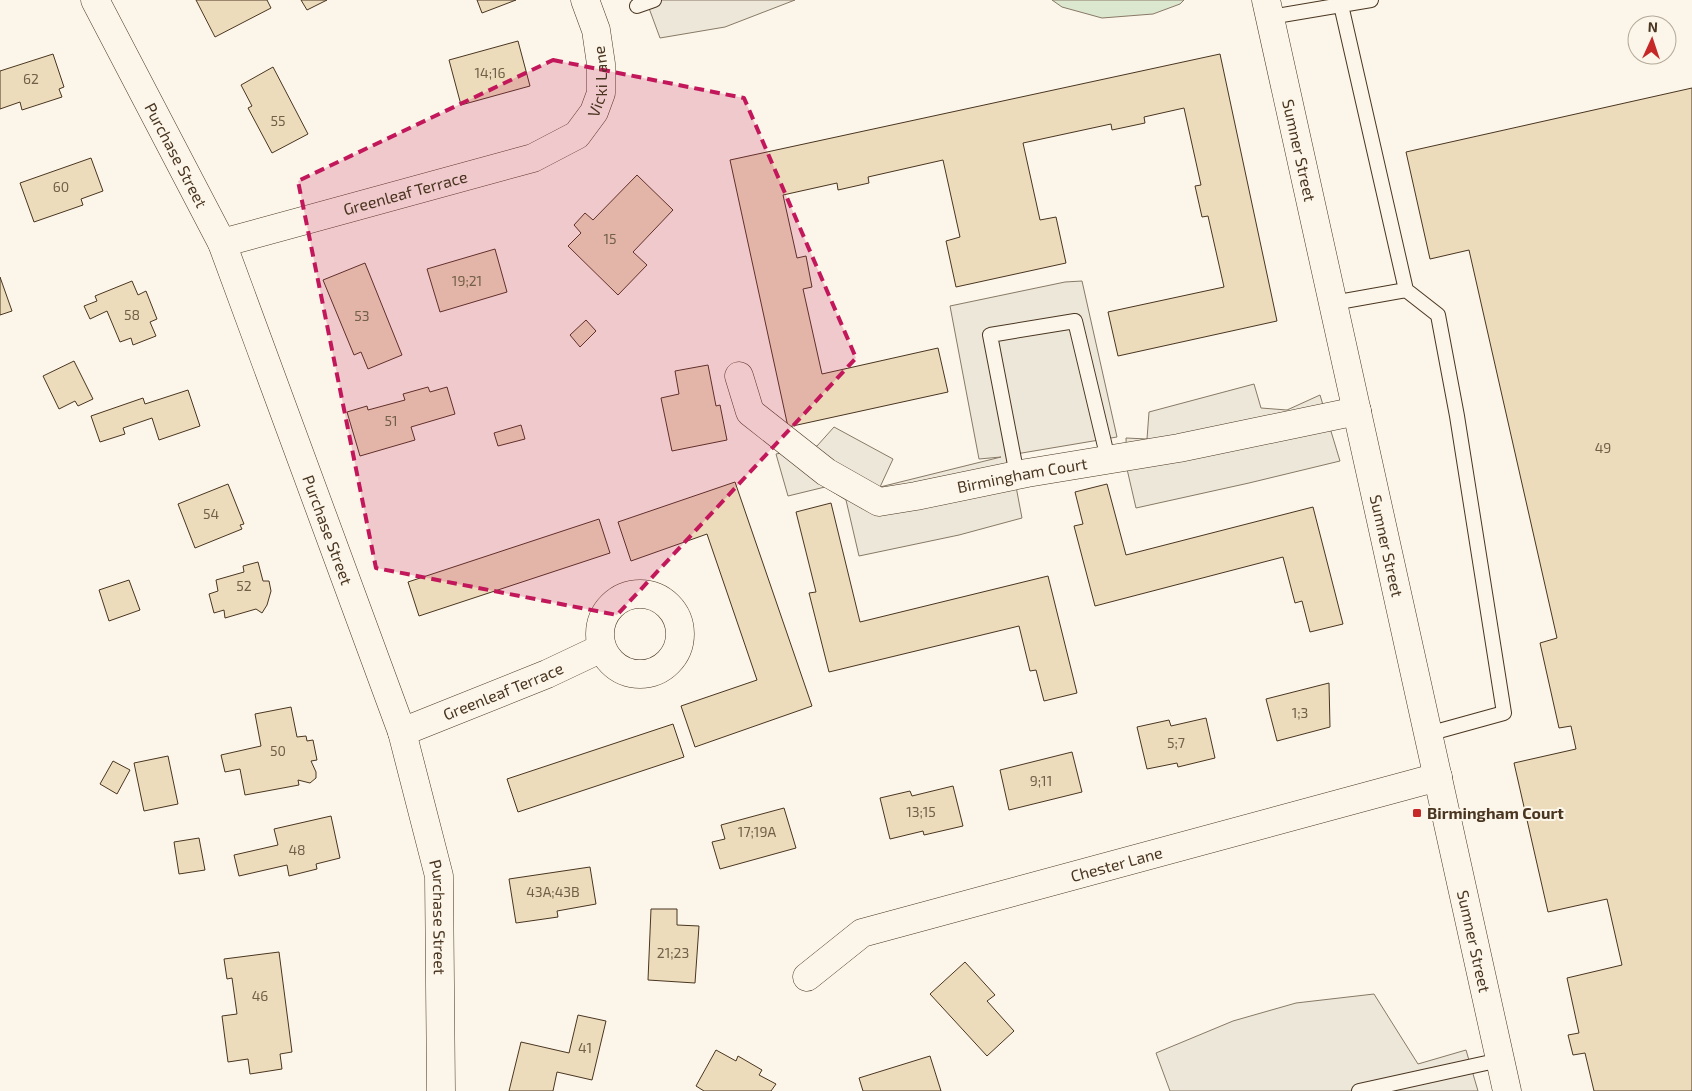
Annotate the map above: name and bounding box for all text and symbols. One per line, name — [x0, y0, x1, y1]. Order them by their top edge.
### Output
north arrow — [1627, 15, 1677, 65]
text: N — [1647, 18, 1658, 35]
street label: Vicki Lane — [583, 45, 610, 120]
house number: 14;16 — [474, 64, 506, 81]
house number: 62 — [23, 70, 39, 87]
street label: Sumner Street — [1279, 97, 1320, 203]
street label: Purchase Street — [141, 99, 212, 210]
house number: 55 — [270, 112, 286, 129]
street label: Greenleaf Terrace — [341, 166, 469, 218]
house number: 60 — [53, 178, 69, 195]
house number: 15 — [603, 230, 617, 247]
house number: 19;21 — [452, 272, 482, 289]
house number: 58 — [124, 306, 140, 323]
house number: 53 — [354, 307, 370, 324]
house number: 51 — [384, 412, 398, 429]
house number: 49 — [1595, 439, 1611, 456]
street label: Birmingham Court — [955, 453, 1089, 496]
street label: Purchase Street — [299, 472, 357, 587]
street label: Sumner Street — [1367, 493, 1408, 599]
house number: 54 — [203, 505, 219, 522]
house number: 52 — [236, 577, 252, 594]
street label: Greenleaf Terrace — [440, 658, 566, 724]
house number: 1;3 — [1292, 704, 1308, 721]
house number: 5;7 — [1167, 734, 1185, 751]
house number: 50 — [270, 742, 286, 759]
house number: 9;11 — [1030, 772, 1052, 789]
house number: 13;15 — [906, 803, 936, 820]
place label: Birmingham Court — [1427, 803, 1564, 822]
marker: Birmingham Court — [1411, 807, 1423, 819]
house number: 17;19A — [738, 823, 776, 840]
house number: 48 — [288, 841, 306, 858]
street label: Chester Lane — [1068, 842, 1164, 885]
street label: Purchase Street — [426, 857, 450, 975]
house number: 43A;43B — [526, 883, 580, 900]
street label: Sumner Street — [1454, 888, 1495, 994]
house number: 21;23 — [657, 944, 689, 961]
house number: 46 — [252, 987, 268, 1004]
house number: 41 — [578, 1039, 592, 1056]

